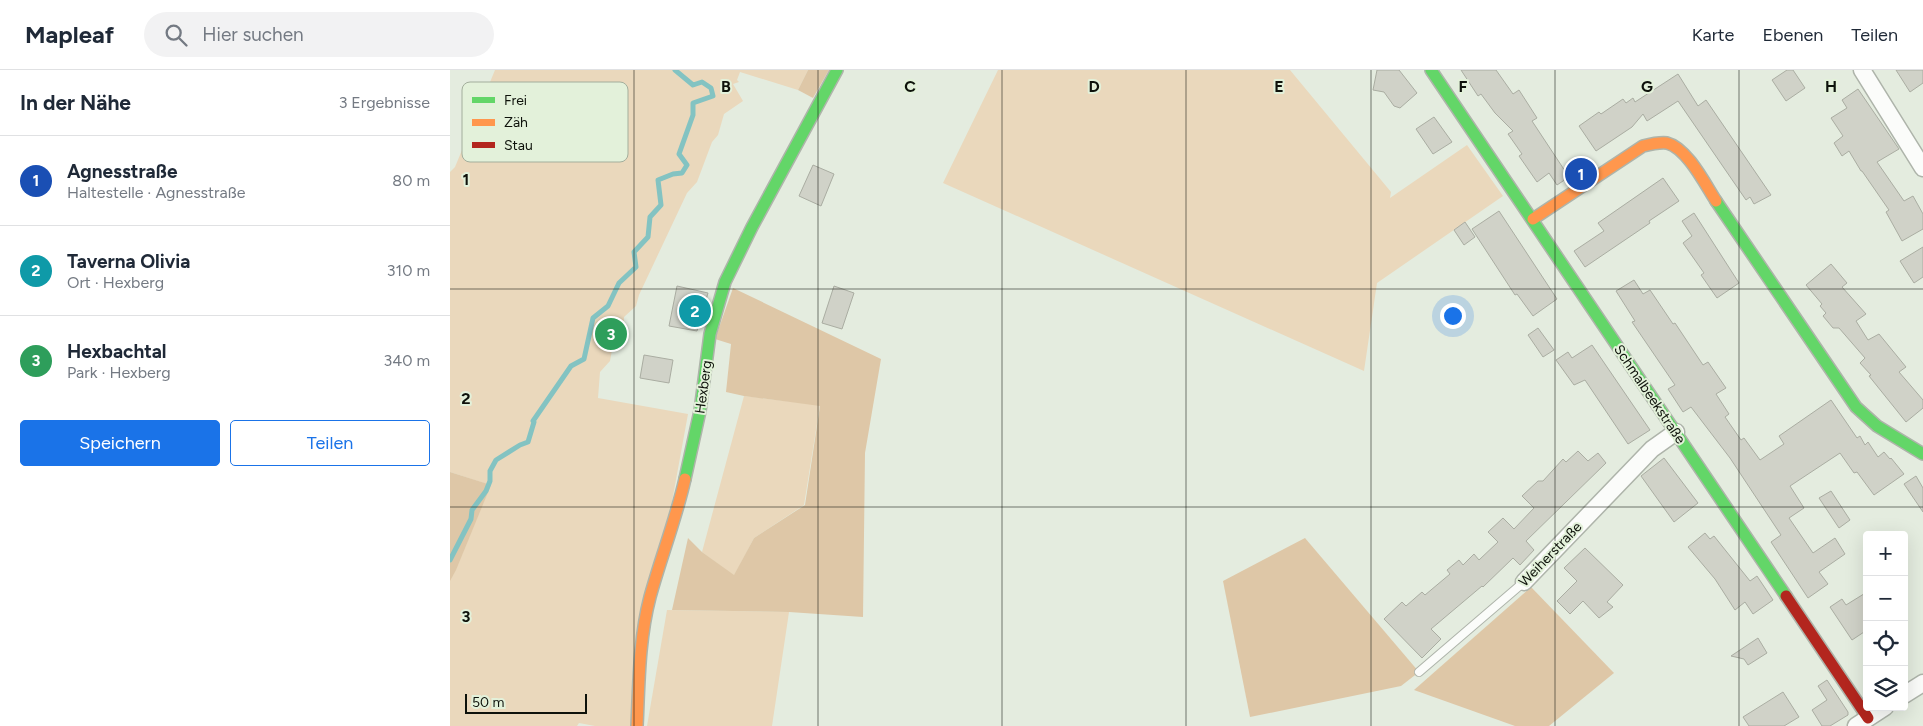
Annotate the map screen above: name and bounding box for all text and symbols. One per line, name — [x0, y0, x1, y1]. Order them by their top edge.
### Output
search box — [144, 12, 494, 57]
text: Mapleaf — [25, 20, 114, 49]
icon: search — [162, 21, 190, 49]
text: Hier suchen — [202, 23, 304, 46]
text: Karte — [1692, 24, 1734, 46]
text: Ebenen — [1762, 24, 1823, 46]
text: Teilen — [1851, 24, 1898, 46]
text: B — [721, 77, 731, 96]
text: C — [904, 77, 916, 96]
text: D — [1088, 77, 1100, 96]
text: E — [1274, 77, 1284, 96]
text: F — [1459, 77, 1468, 96]
text: G — [1641, 77, 1653, 96]
text: H — [1825, 77, 1837, 96]
legend — [462, 82, 628, 162]
text: In der Nähe — [20, 90, 131, 115]
text: Frei — [504, 92, 527, 109]
text: 3 Ergebnisse — [339, 93, 430, 112]
text: Zäh — [504, 114, 528, 131]
text: Stau — [504, 137, 533, 154]
pin: 1 — [1565, 155, 1597, 193]
text: Agnesstraße — [67, 160, 177, 183]
text: 1 — [463, 170, 469, 189]
text: 1 — [33, 171, 39, 190]
text: 80 m — [392, 171, 430, 190]
text: Haltestelle · Agnesstraße — [67, 183, 245, 202]
text: Taverna Olivia — [67, 250, 190, 273]
text: 2 — [31, 261, 41, 280]
text: 310 m — [387, 261, 430, 280]
text: Ort · Hexberg — [67, 273, 164, 292]
pin: 2 — [679, 292, 711, 330]
your location — [1440, 303, 1466, 329]
pin: 3 — [595, 315, 627, 353]
text: Hexbachtal — [67, 340, 167, 363]
street label: Schmalbeekstraße — [1610, 342, 1689, 447]
text: 3 — [32, 351, 40, 370]
text: 340 m — [384, 351, 430, 370]
street label: Hexberg — [691, 359, 716, 415]
text: Park · Hexberg — [67, 363, 171, 382]
text: 2 — [461, 389, 471, 408]
button: Speichern — [20, 420, 220, 466]
button: Teilen — [230, 420, 430, 466]
street label: Weiherstraße — [1515, 518, 1586, 590]
map controls — [1863, 531, 1908, 711]
button: + — [1863, 531, 1908, 576]
button: − — [1863, 576, 1908, 621]
text: 3 — [462, 607, 471, 626]
button: locate — [1863, 621, 1908, 666]
button: layers — [1863, 666, 1908, 711]
scale bar — [465, 691, 588, 714]
text: 50 m — [472, 694, 504, 711]

